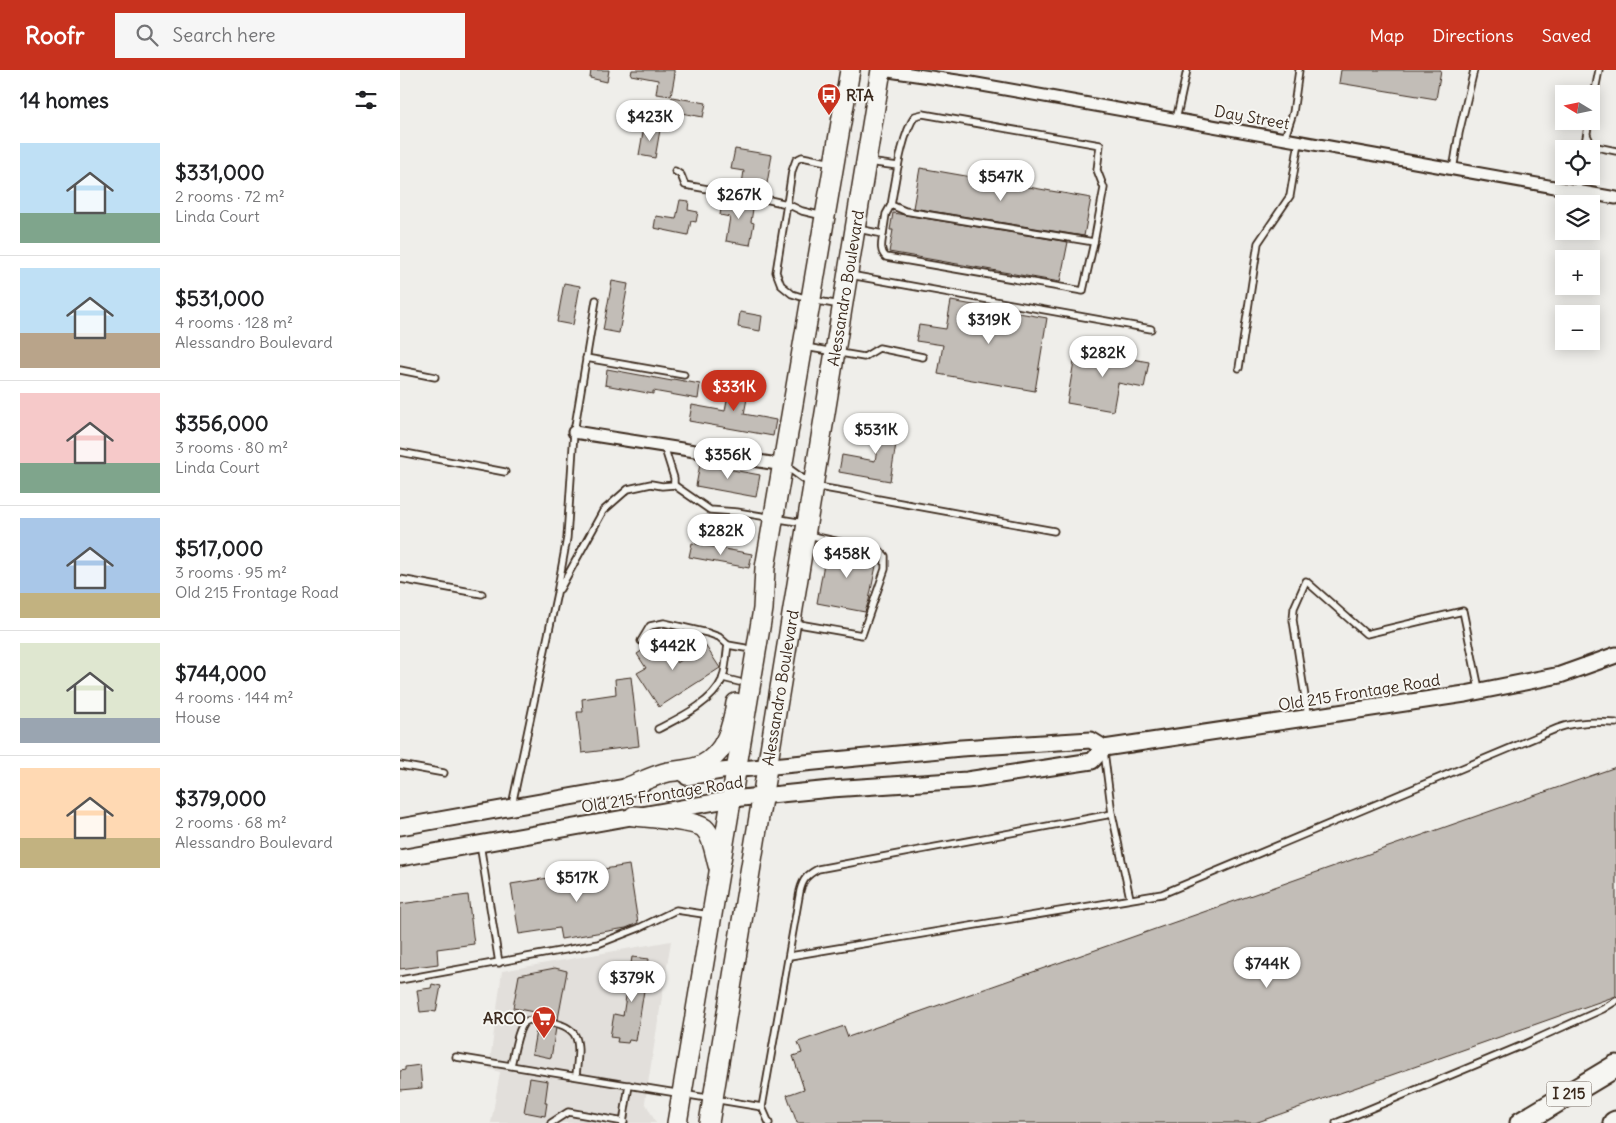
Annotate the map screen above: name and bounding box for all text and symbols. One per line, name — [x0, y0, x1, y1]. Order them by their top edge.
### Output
search box — [115, 13, 465, 58]
text: Roofr — [25, 20, 85, 50]
icon: search — [133, 21, 161, 49]
text: Search here — [173, 23, 276, 47]
text: Map — [1369, 24, 1404, 47]
text: Directions — [1432, 24, 1514, 47]
text: Saved — [1542, 24, 1591, 47]
bus stop icon: RTA — [816, 82, 842, 116]
place label: RTA — [846, 85, 874, 105]
north arrow — [1555, 85, 1600, 130]
map controls — [1555, 85, 1600, 350]
icon: filters — [352, 86, 380, 114]
text: 14 homes — [20, 87, 109, 114]
pin: $423K — [615, 100, 685, 142]
street label: Day Street — [1213, 101, 1292, 134]
text: $423K — [627, 106, 673, 126]
button: locate — [1555, 140, 1600, 185]
text: $331,000 — [175, 159, 264, 186]
pin: $547K — [966, 160, 1036, 202]
icon: home — [60, 163, 120, 223]
text: $547K — [979, 166, 1023, 186]
pin: $267K — [704, 178, 774, 220]
text: $267K — [717, 184, 761, 204]
text: 2 rooms · 72 m² — [175, 186, 285, 206]
button: layers — [1555, 195, 1600, 240]
text: Linda Court — [175, 206, 260, 226]
street label: Alessandro Boulevard — [823, 209, 868, 368]
button: + — [1555, 250, 1600, 295]
text: $531,000 — [175, 285, 265, 312]
icon: home — [60, 288, 120, 348]
pin: $319K — [954, 302, 1024, 345]
button: − — [1555, 305, 1600, 350]
text: $319K — [967, 309, 1011, 329]
text: 4 rooms · 128 m² — [175, 312, 293, 332]
text: Alessandro Boulevard — [175, 332, 333, 352]
pin: $282K — [1068, 336, 1138, 378]
text: $282K — [1080, 342, 1126, 362]
pin: $331K — [699, 370, 769, 412]
text: $331K — [712, 376, 756, 396]
text: $356,000 — [175, 410, 269, 437]
pin: $531K — [841, 412, 911, 455]
icon: home — [60, 413, 120, 473]
text: $531K — [854, 419, 898, 439]
text: 3 rooms · 80 m² — [175, 437, 288, 457]
pin: $356K — [693, 438, 763, 480]
text: $356K — [705, 444, 751, 464]
text: Linda Court — [175, 457, 260, 477]
pin: $282K — [686, 514, 756, 556]
text: $282K — [698, 520, 744, 540]
text: $517,000 — [175, 535, 263, 562]
pin: $458K — [812, 536, 882, 579]
icon: home — [60, 538, 120, 598]
text: $458K — [824, 543, 870, 563]
text: 3 rooms · 95 m² — [175, 562, 287, 582]
text: Old 215 Frontage Road — [175, 582, 339, 602]
street label: Alessandro Boulevard — [758, 608, 803, 767]
pin: $442K — [638, 628, 708, 671]
text: $442K — [650, 635, 696, 655]
text: $744,000 — [175, 660, 267, 687]
icon: home — [60, 663, 120, 723]
street label: Old 215 Frontage Road — [1277, 669, 1441, 715]
text: 4 rooms · 144 m² — [175, 687, 294, 707]
text: House — [175, 707, 221, 727]
street label: Old 215 Frontage Road — [580, 771, 744, 817]
text: $379,000 — [175, 785, 266, 812]
icon: home — [60, 788, 120, 848]
text: 2 rooms · 68 m² — [175, 812, 287, 832]
text: Alessandro Boulevard — [175, 832, 333, 852]
pin: $517K — [542, 860, 612, 903]
text: $517K — [556, 867, 598, 887]
pin: $744K — [1232, 946, 1302, 989]
text: $744K — [1245, 953, 1289, 973]
pin: $379K — [597, 960, 667, 1003]
text: $379K — [610, 967, 654, 987]
supermarket icon: ARCO — [531, 1005, 557, 1039]
place label: ARCO — [483, 1008, 526, 1028]
road number: I 215 — [1546, 1082, 1592, 1106]

